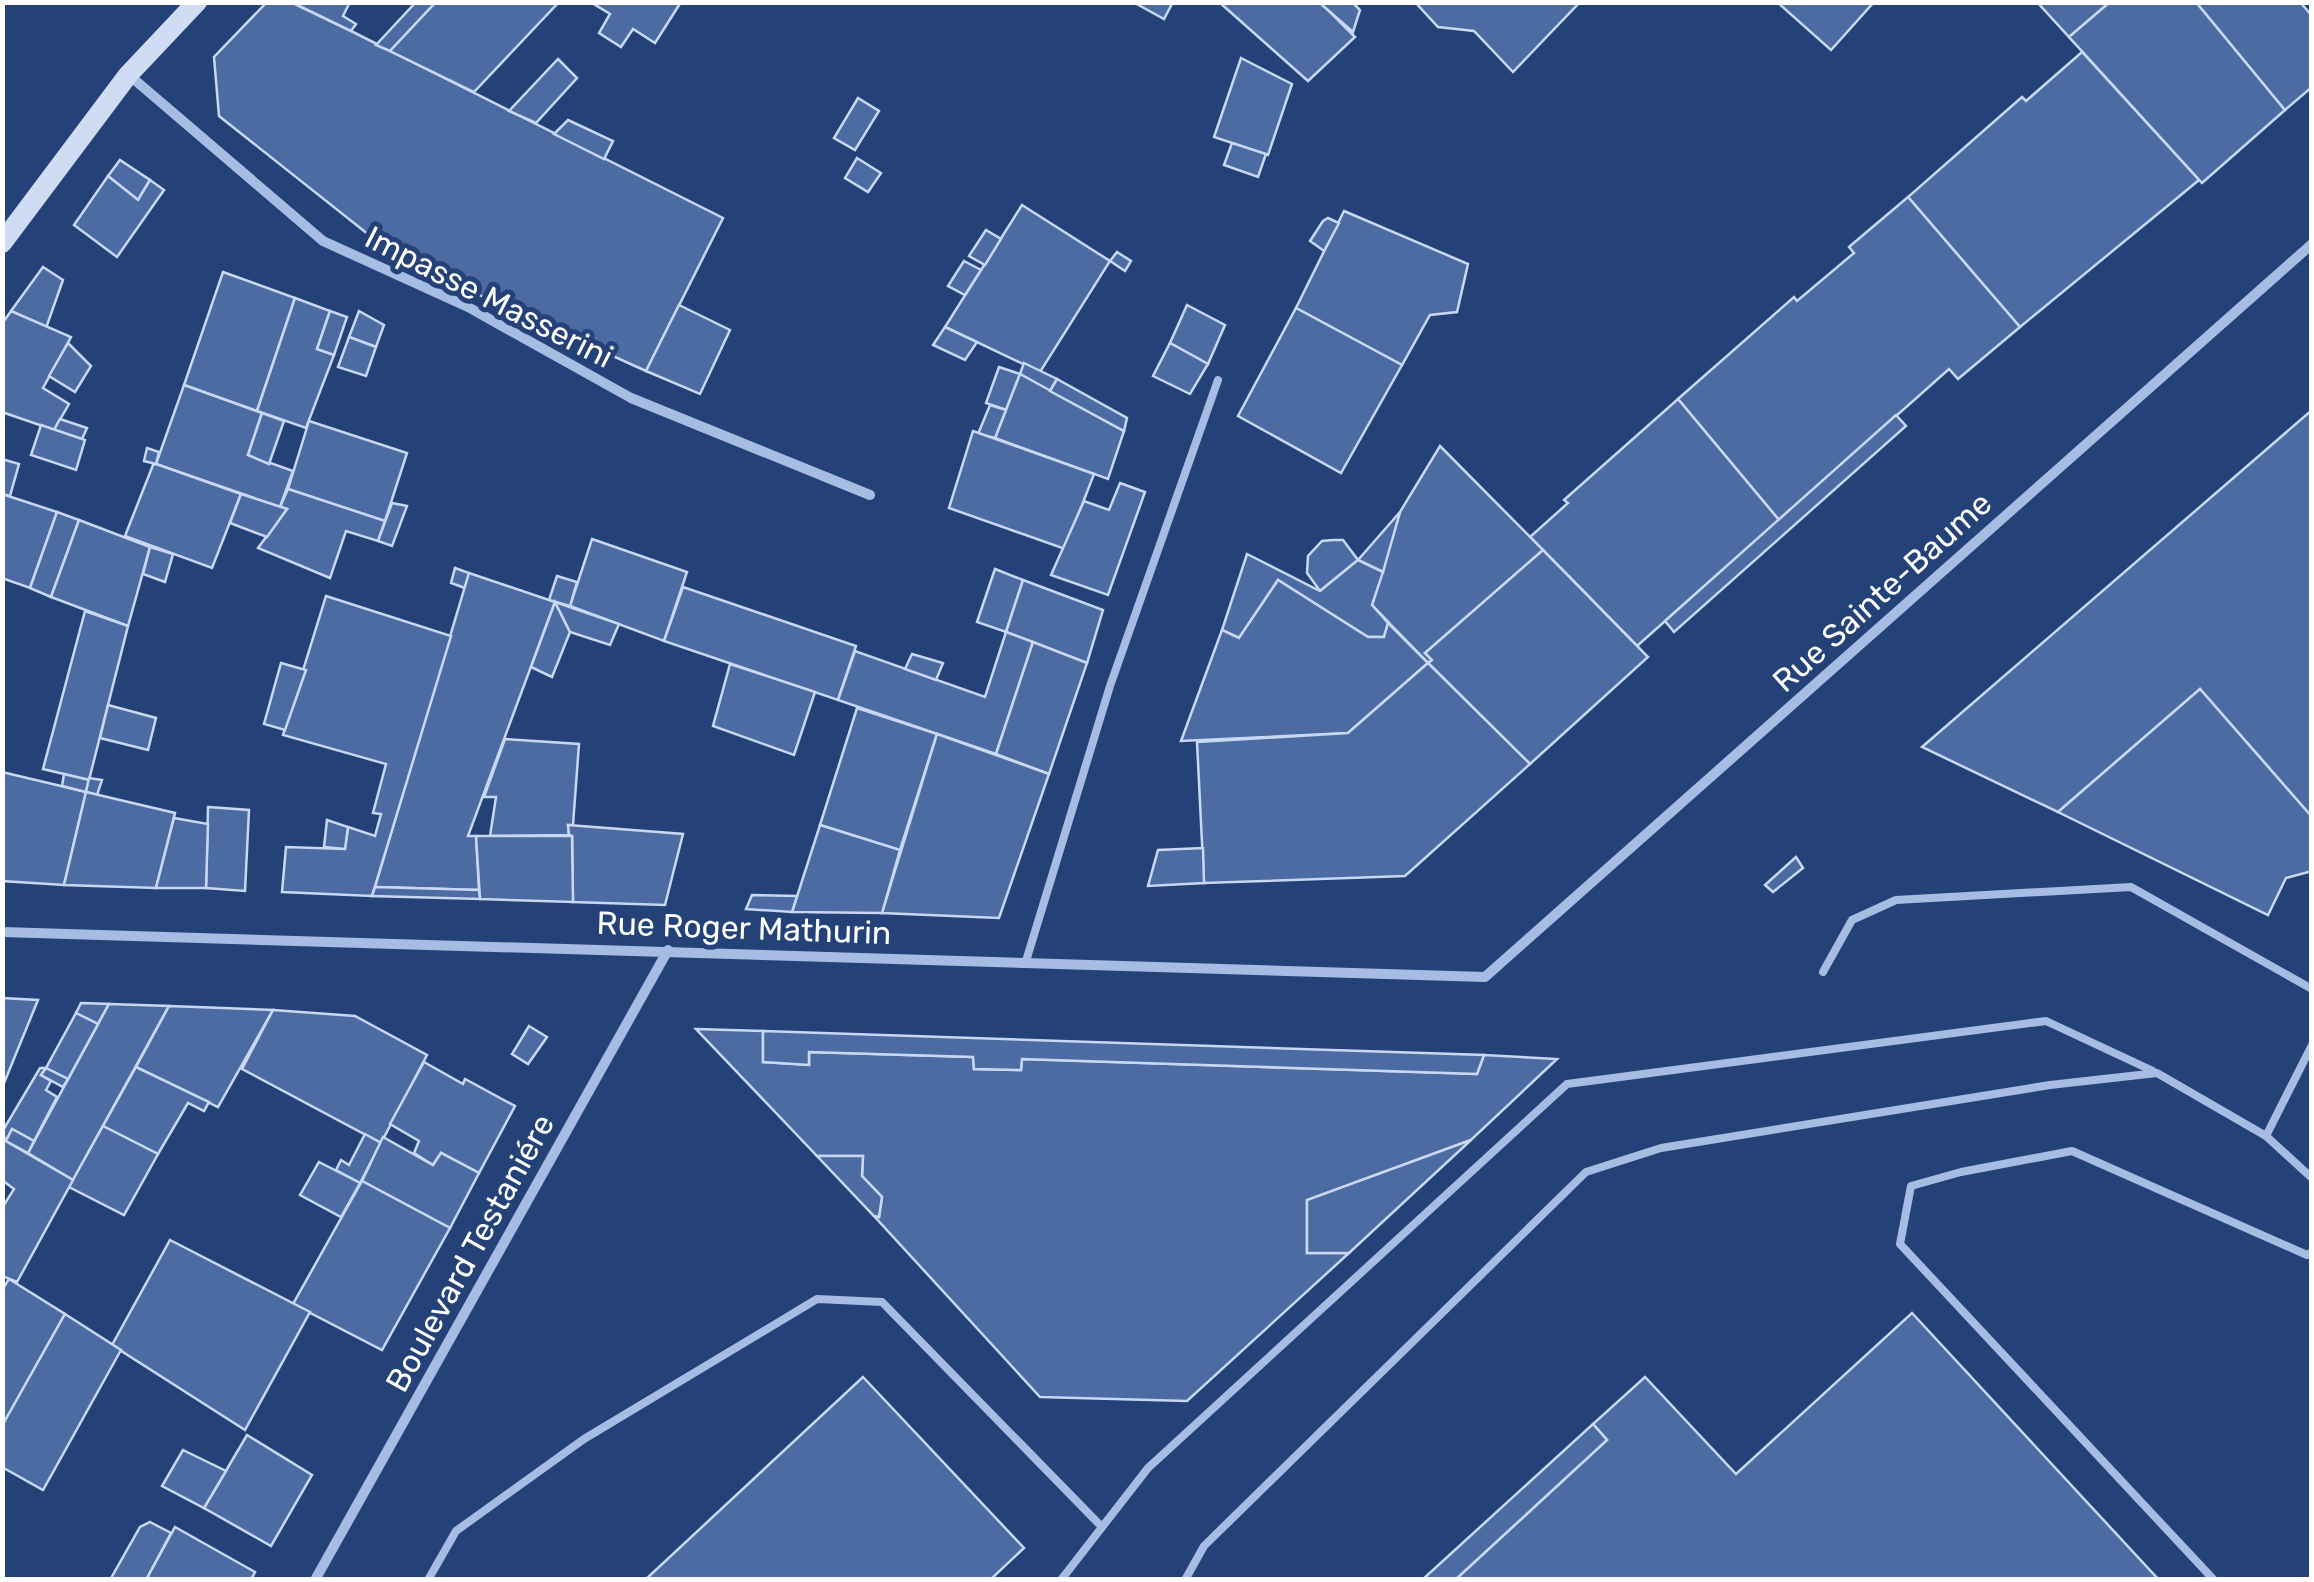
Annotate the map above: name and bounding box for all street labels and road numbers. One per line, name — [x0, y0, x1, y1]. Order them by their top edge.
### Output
street label: Impasse Masserini — [359, 218, 619, 376]
street label: Rue Sainte-Baume — [1765, 484, 1999, 700]
street label: Rue Roger Mathurin — [596, 904, 892, 952]
street label: Boulevard Testaniére — [378, 1108, 562, 1398]

